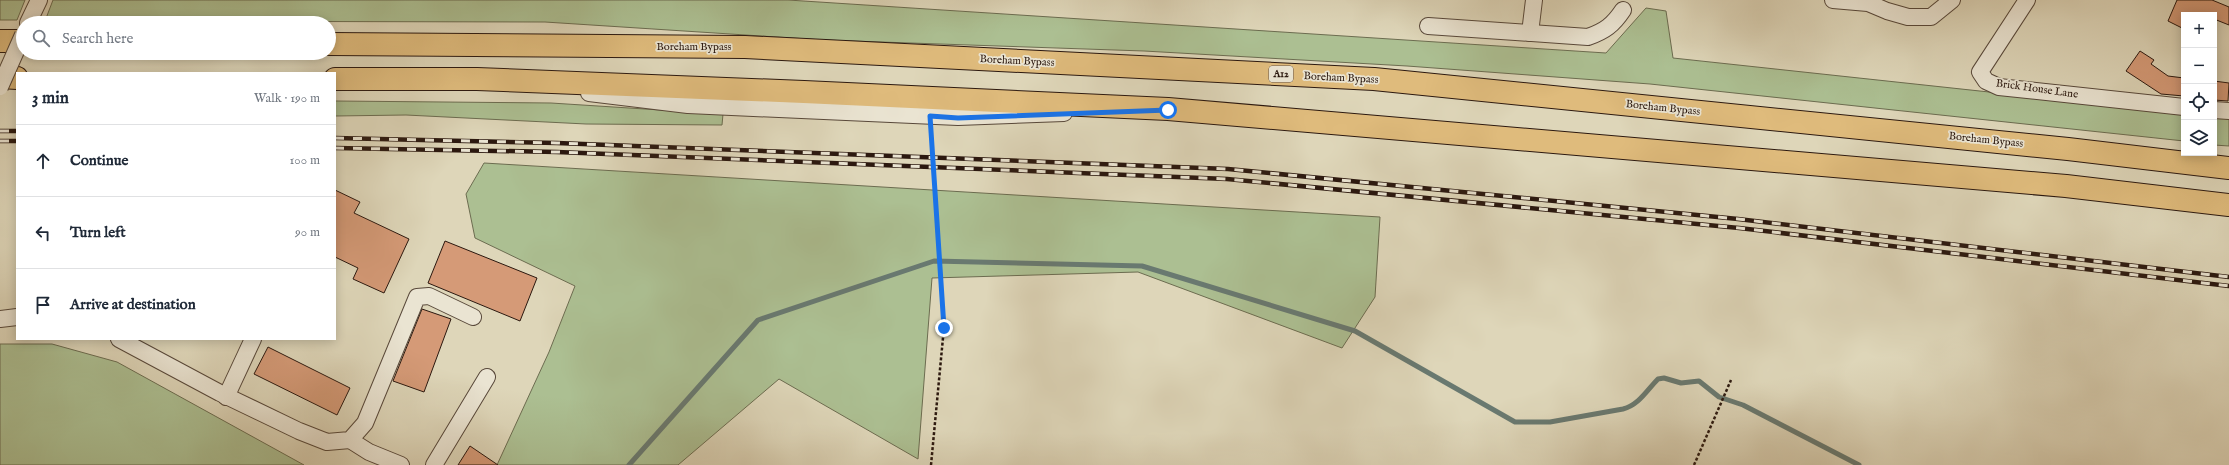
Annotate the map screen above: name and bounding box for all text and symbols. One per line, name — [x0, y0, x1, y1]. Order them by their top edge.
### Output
map controls — [2181, 12, 2217, 156]
button: + — [2181, 12, 2217, 48]
search box — [16, 16, 336, 60]
icon: search — [30, 27, 52, 49]
text: Search here — [62, 29, 133, 48]
street label: Boreham Bypass — [657, 40, 732, 54]
button: − — [2181, 48, 2217, 84]
street label: Boreham Bypass — [979, 52, 1055, 70]
road number: A12 — [1269, 66, 1293, 82]
street label: Boreham Bypass — [1303, 69, 1379, 87]
street label: Brick House Lane — [1995, 76, 2079, 102]
button: locate — [2181, 84, 2217, 120]
text: 3 min — [32, 88, 69, 109]
text: Walk · 190 m — [254, 90, 320, 107]
street label: Boreham Bypass — [1625, 97, 1701, 119]
route start — [1159, 101, 1177, 119]
button: layers — [2181, 120, 2217, 156]
street label: Boreham Bypass — [1948, 129, 2024, 151]
icon: ahead — [32, 150, 54, 172]
text: Continue — [70, 151, 128, 170]
text: 100 m — [290, 152, 320, 169]
icon: left — [32, 222, 54, 244]
text: Turn left — [70, 223, 126, 242]
text: 90 m — [295, 224, 320, 241]
icon: arrive — [32, 294, 54, 316]
text: Arrive at destination — [70, 295, 196, 314]
route end — [935, 319, 953, 337]

